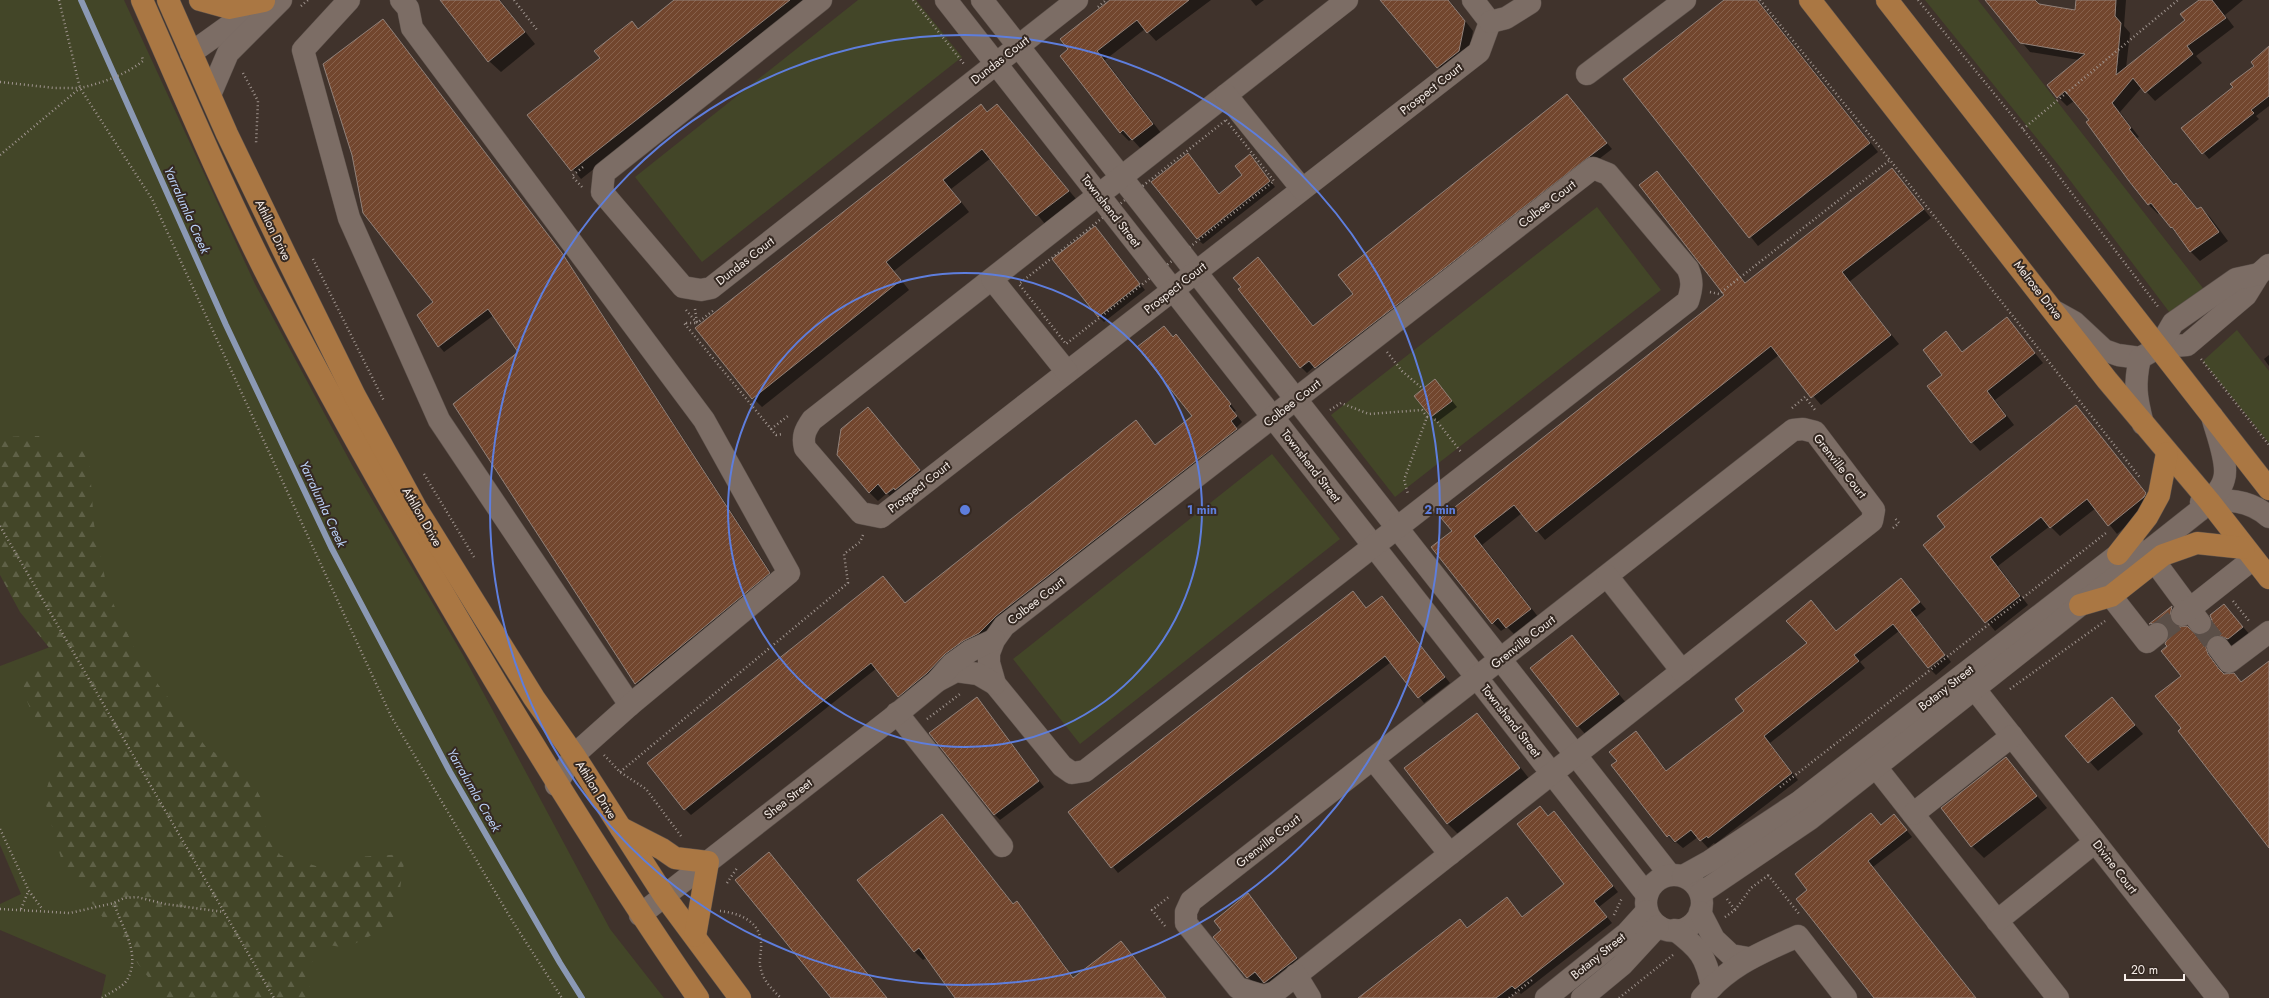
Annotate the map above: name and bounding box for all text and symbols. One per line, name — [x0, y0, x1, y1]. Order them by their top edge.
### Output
street label: Dundas Court — [967, 31, 1033, 89]
street label: Prospect Court — [1396, 59, 1466, 119]
water label: Yarralumla Creek — [159, 163, 215, 257]
street label: Townshend Street — [1077, 171, 1145, 251]
street label: Colbee Court — [1515, 176, 1580, 232]
street label: Athllon Drive — [250, 197, 296, 263]
street label: Dundas Court — [712, 232, 778, 290]
street label: Melrose Drive — [2009, 257, 2067, 323]
street label: Prospect Court — [1140, 258, 1210, 318]
street label: Colbee Court — [1260, 375, 1325, 431]
street label: Townshend Street — [1277, 426, 1345, 506]
street label: Grenville Court — [1809, 430, 1871, 502]
street label: Prospect Court — [884, 457, 954, 517]
water label: Yarralumla Creek — [295, 458, 352, 551]
street label: Athllon Drive — [398, 484, 446, 550]
text: 1 min — [1187, 501, 1217, 519]
text: 2 min — [1424, 501, 1456, 519]
centre of rings — [958, 503, 972, 517]
street label: Colbee Court — [1004, 573, 1069, 629]
street label: Grenville Court — [1487, 611, 1559, 673]
street label: Botany Street — [1915, 661, 1978, 715]
street label: Townshend Street — [1477, 681, 1545, 761]
water label: Yarralumla Creek — [442, 745, 506, 836]
street label: Athllon Drive — [571, 757, 621, 823]
street label: Shea Street — [760, 774, 816, 824]
street label: Grenville Court — [1232, 810, 1304, 872]
street label: Divine Court — [2088, 836, 2142, 898]
street label: Botany Street — [1567, 928, 1629, 984]
scale bar — [2125, 956, 2184, 982]
text: 20 m — [2131, 961, 2158, 979]

